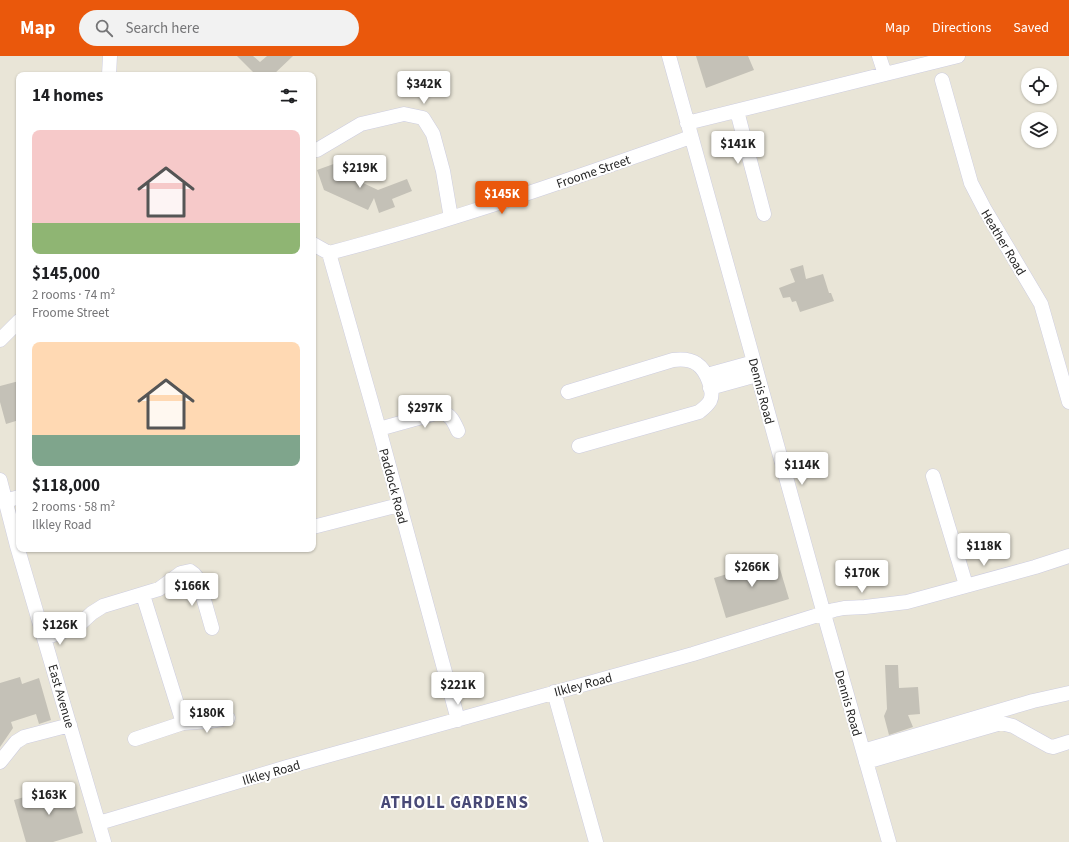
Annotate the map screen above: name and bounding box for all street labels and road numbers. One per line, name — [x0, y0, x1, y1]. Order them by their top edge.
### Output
street label: Froome Street — [554, 151, 633, 193]
street label: Heather Road — [976, 206, 1030, 279]
street label: Dennis Road — [744, 356, 779, 426]
street label: Paddock Road — [374, 446, 412, 526]
street label: East Avenue — [43, 662, 79, 730]
street label: Dennis Road — [830, 668, 866, 738]
street label: Ilkley Road — [552, 669, 614, 701]
street label: Ilkley Road — [240, 756, 302, 790]

